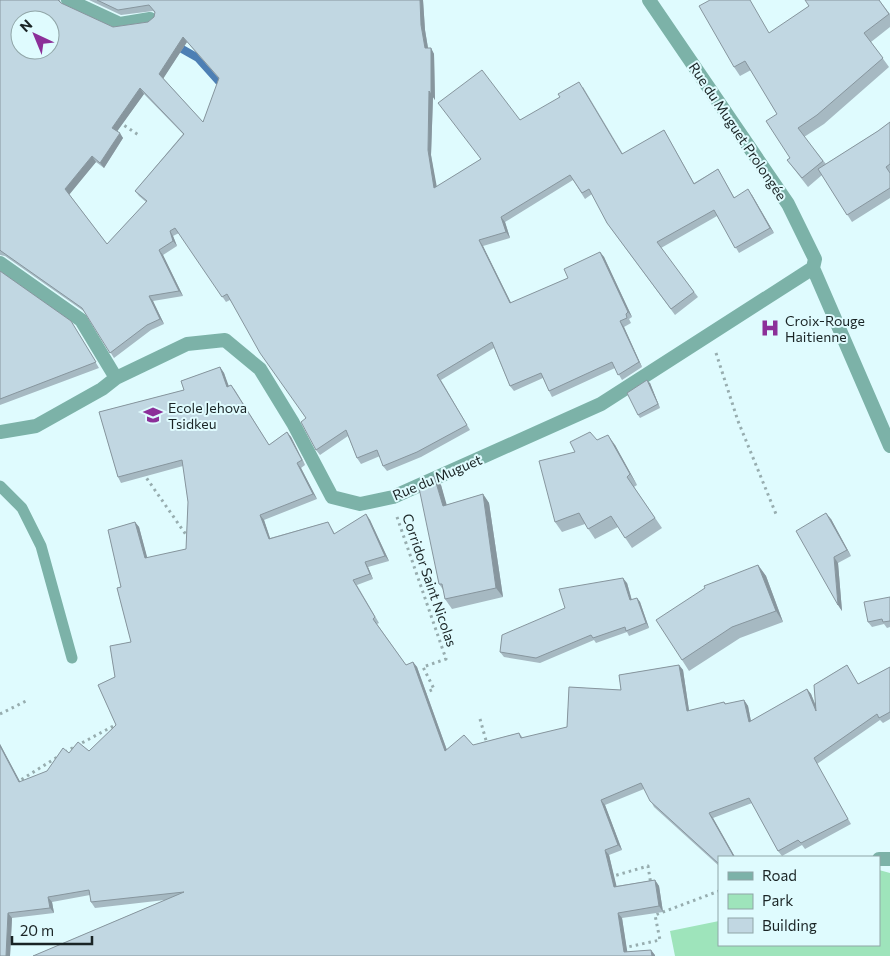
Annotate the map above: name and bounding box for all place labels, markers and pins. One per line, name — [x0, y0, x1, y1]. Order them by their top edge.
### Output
place label: Croix-Rouge Haitienne — [785, 312, 865, 345]
hospital icon: Croix-Rouge Haitienne — [759, 317, 781, 339]
place label: Ecole Jehova Tsidkeu — [168, 399, 247, 432]
school or university icon: Ecole Jehova Tsidkeu — [142, 404, 164, 426]

